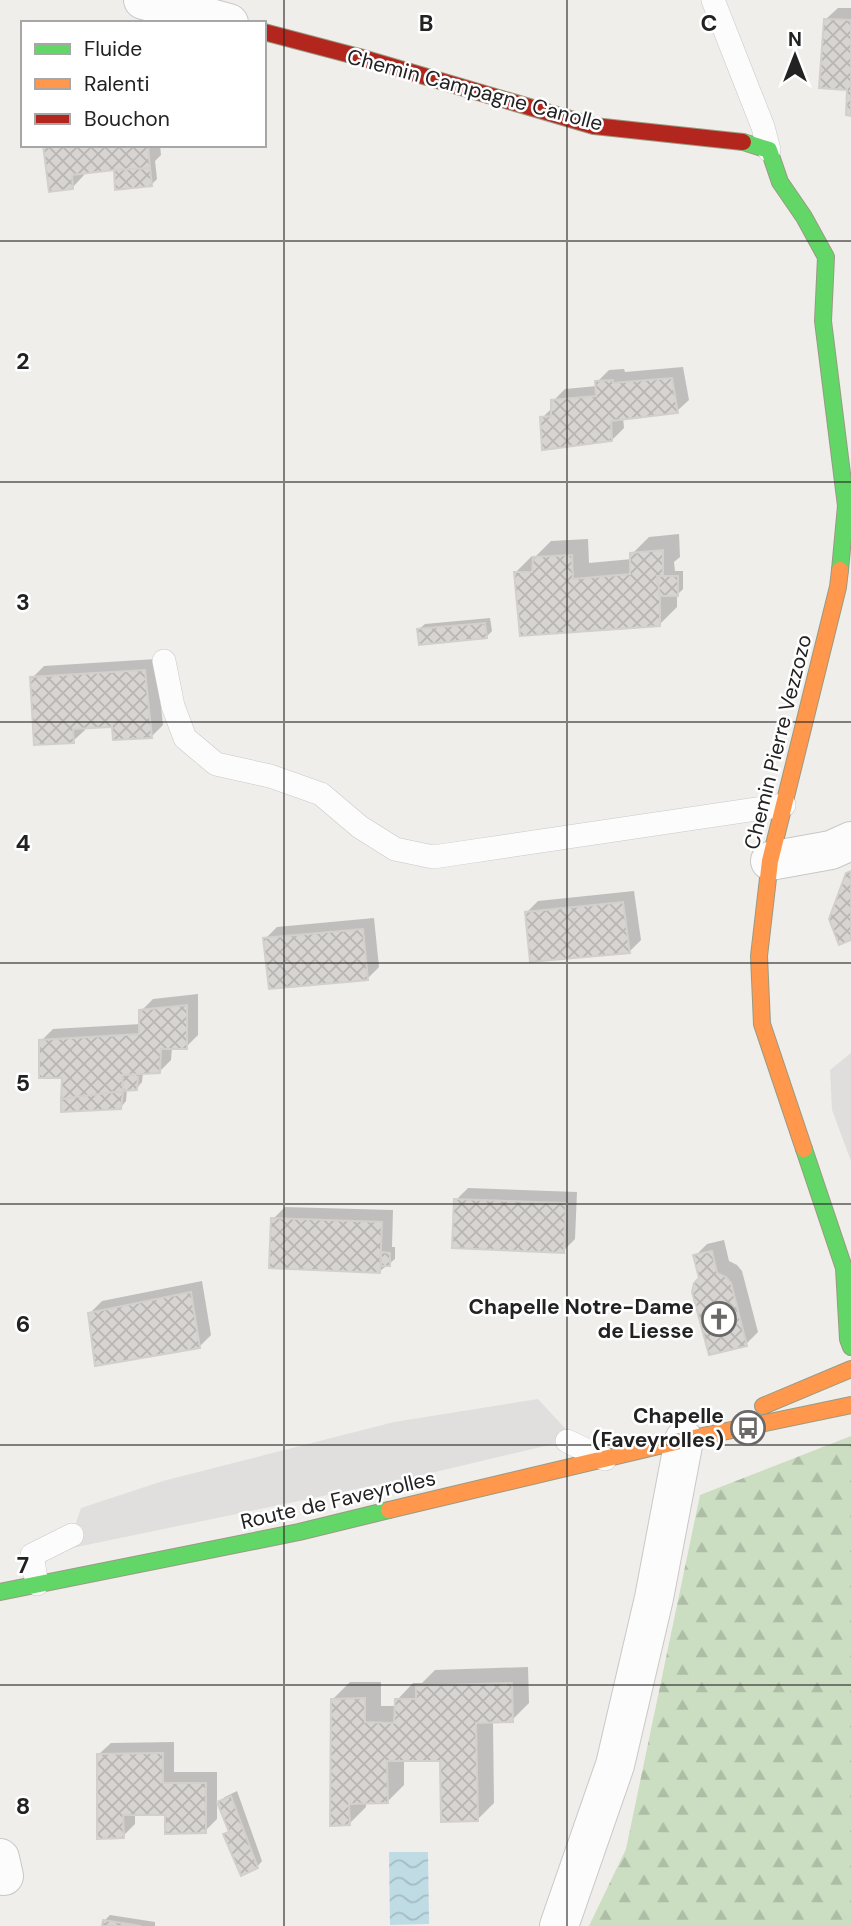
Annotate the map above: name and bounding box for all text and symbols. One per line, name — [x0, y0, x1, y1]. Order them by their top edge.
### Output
text: B — [419, 8, 433, 38]
text: C — [701, 8, 717, 38]
legend — [21, 21, 266, 147]
north arrow — [760, 21, 830, 91]
text: N — [788, 27, 802, 52]
text: Fluide — [84, 35, 142, 63]
street label: Chemin Campagne Canolle — [344, 42, 606, 138]
text: Ralenti — [84, 70, 150, 98]
text: Bouchon — [84, 105, 170, 133]
text: 2 — [16, 346, 30, 376]
text: 3 — [16, 587, 30, 617]
street label: Chemin Pierre Vezzozo — [738, 632, 818, 852]
text: 4 — [16, 828, 31, 858]
text: 5 — [16, 1068, 30, 1098]
place label: Chapelle Notre-Dame de Liesse — [469, 1293, 694, 1345]
church icon: Chapelle Notre-Dame de Liesse — [700, 1300, 738, 1338]
text: 6 — [16, 1309, 30, 1339]
place label: Chapelle (Faveyrolles) — [592, 1402, 724, 1454]
bus stop icon: Chapelle (Faveyrolles) — [729, 1409, 767, 1447]
street label: Route de Faveyrolles — [238, 1464, 438, 1536]
text: 7 — [17, 1550, 29, 1580]
text: 8 — [16, 1791, 30, 1821]

